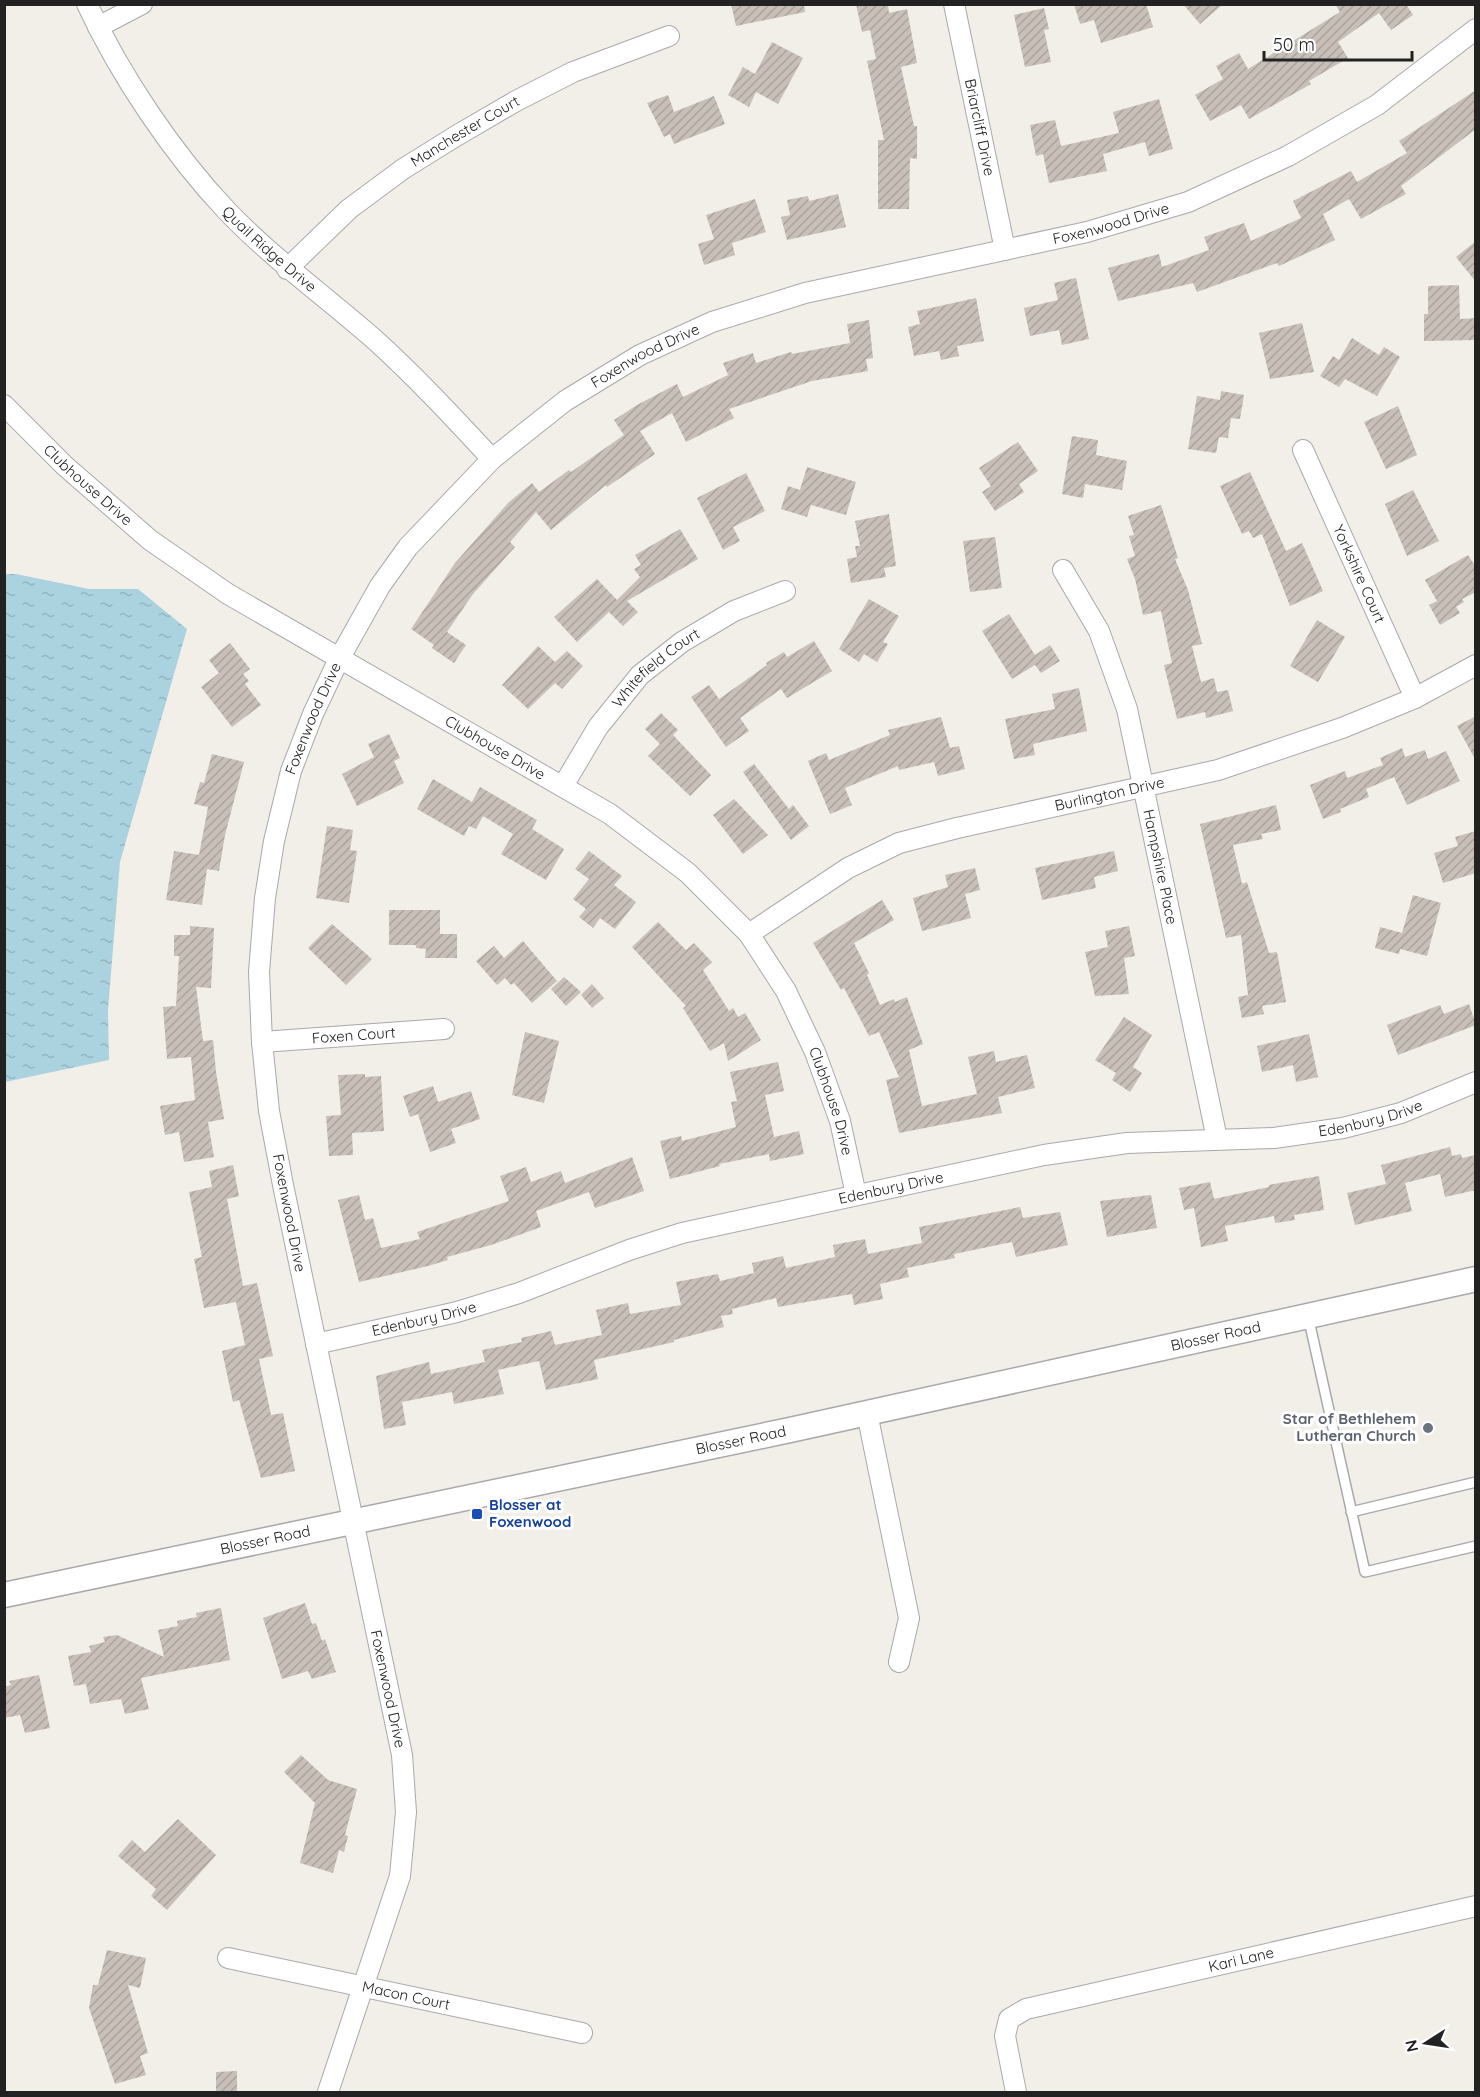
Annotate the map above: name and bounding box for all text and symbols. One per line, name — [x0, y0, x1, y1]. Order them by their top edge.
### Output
scale bar — [1264, 24, 1412, 62]
text: 50 m — [1273, 33, 1315, 56]
street label: Briarcliff Drive — [961, 77, 999, 178]
street label: Manchester Court — [407, 91, 523, 171]
street label: Foxenwood Drive — [1051, 198, 1171, 248]
street label: Quail Ridge Drive — [218, 202, 321, 296]
street label: Foxenwood Drive — [587, 319, 702, 392]
street label: Clubhouse Drive — [40, 440, 137, 529]
street label: Yorkshire Court — [1329, 522, 1390, 626]
street label: Whitefield Court — [608, 624, 703, 711]
street label: Foxenwood Drive — [281, 659, 345, 777]
street label: Clubhouse Drive — [442, 711, 549, 784]
street label: Burlington Drive — [1053, 772, 1166, 815]
street label: Hampshire Place — [1139, 807, 1182, 926]
street label: Foxen Court — [311, 1022, 396, 1047]
street label: Clubhouse Drive — [805, 1044, 857, 1157]
street label: Edenbury Drive — [1317, 1095, 1425, 1140]
street label: Foxenwood Drive — [269, 1152, 310, 1274]
street label: Edenbury Drive — [837, 1167, 945, 1208]
street label: Edenbury Drive — [370, 1297, 479, 1340]
street label: Blosser Road — [1169, 1317, 1262, 1355]
place label: Star of Bethlehem Lutheran Church — [1283, 1409, 1416, 1445]
street label: Blosser Road — [694, 1421, 788, 1459]
marker: Star of Bethlehem Lutheran Church — [1421, 1421, 1435, 1435]
place label: Blosser at Foxenwood — [489, 1495, 571, 1531]
marker: Blosser at Foxenwood — [470, 1507, 484, 1521]
street label: Blosser Road — [218, 1521, 312, 1558]
street label: Foxenwood Drive — [367, 1628, 410, 1750]
street label: Kari Lane — [1206, 1943, 1276, 1976]
street label: Macon Court — [360, 1977, 452, 2014]
north arrow — [1396, 2013, 1456, 2073]
text: N — [1400, 2038, 1422, 2054]

